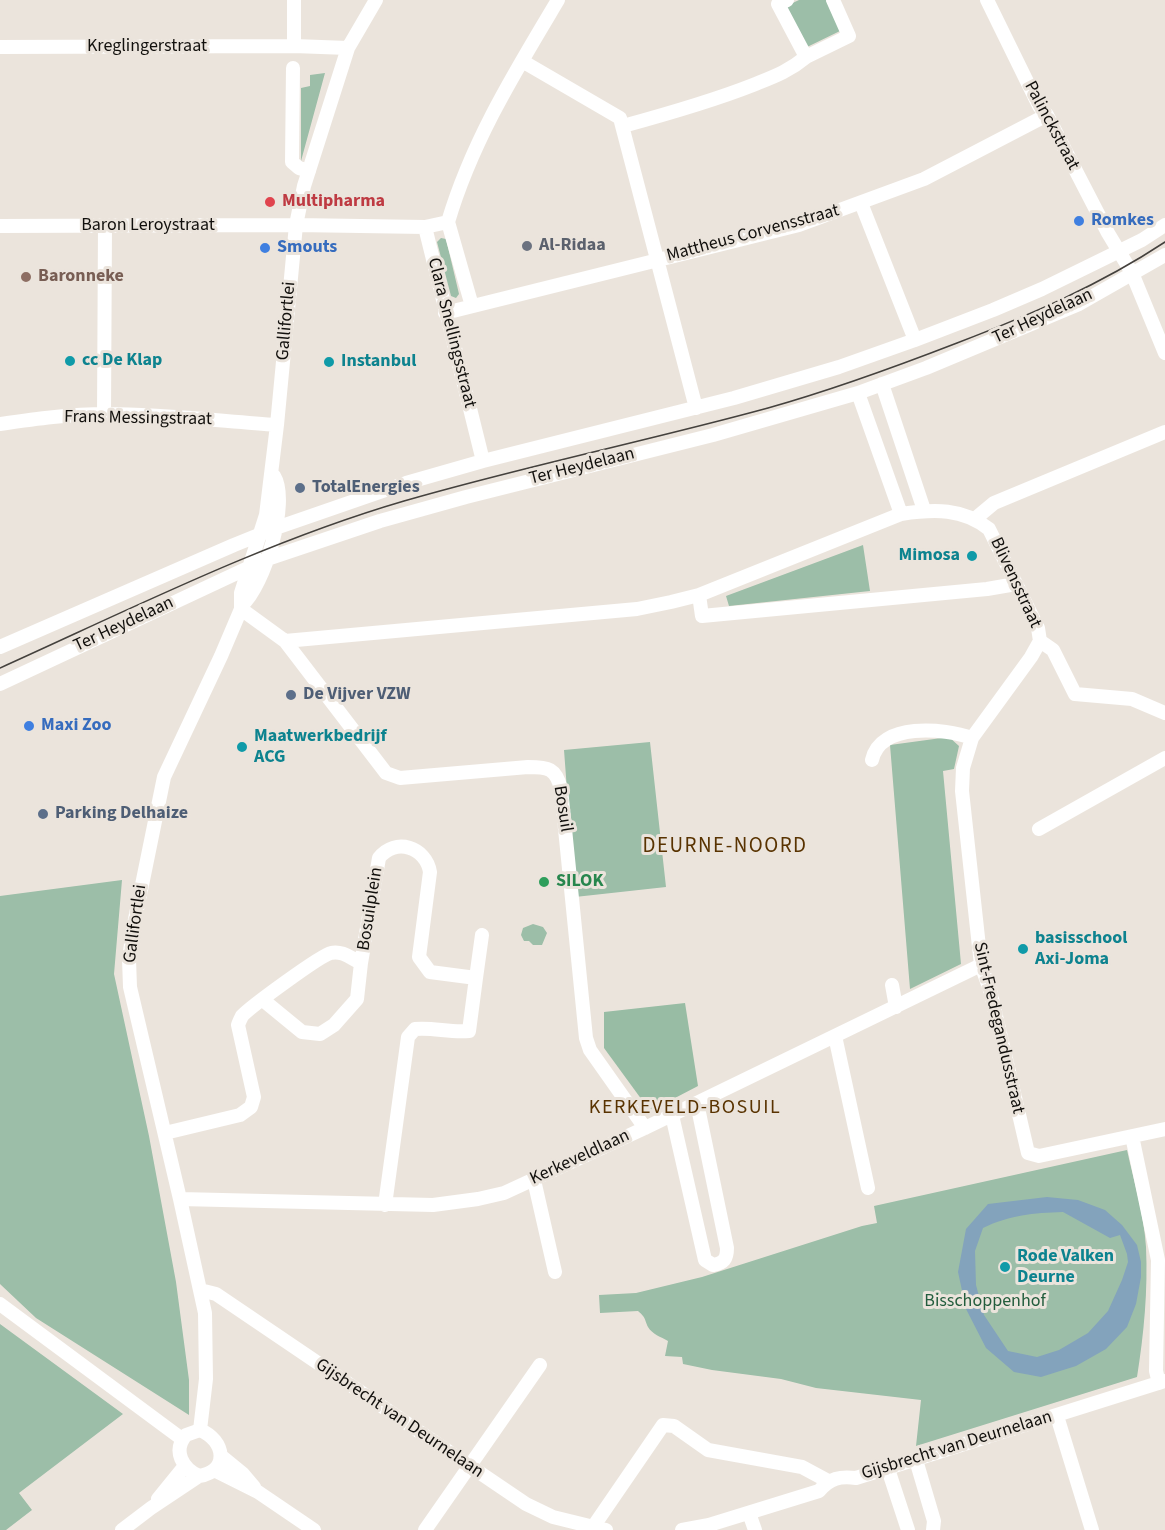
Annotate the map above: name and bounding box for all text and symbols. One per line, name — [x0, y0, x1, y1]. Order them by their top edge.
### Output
street label: Kreglingerstraat — [87, 36, 207, 58]
street label: Palinckstraat — [1019, 78, 1083, 174]
place label: Multipharma — [282, 191, 385, 213]
marker: Multipharma — [263, 195, 277, 209]
street label: Mattheus Corvensstraat — [664, 201, 842, 267]
place label: Romkes — [1091, 210, 1154, 232]
marker: Romkes — [1072, 214, 1086, 228]
street label: Baron Leroystraat — [81, 215, 215, 237]
place label: Al-Ridaa — [539, 235, 606, 257]
place label: Smouts — [277, 237, 337, 259]
marker: Al-Ridaa — [520, 239, 534, 253]
marker: Smouts — [258, 241, 272, 255]
street label: Clara Snellingsstraat — [422, 256, 480, 410]
place label: Baronneke — [38, 266, 124, 288]
marker: Baronneke — [19, 270, 33, 284]
street label: Gallifortlei — [273, 281, 301, 361]
street label: Ter Heydelaan — [990, 284, 1096, 350]
place label: cc De Klap — [82, 350, 162, 372]
place label: Instanbul — [341, 351, 416, 373]
marker: cc De Klap — [63, 354, 77, 368]
marker: Instanbul — [322, 355, 336, 369]
street label: Frans Messingstraat — [64, 407, 212, 431]
street label: Ter Heydelaan — [527, 443, 637, 491]
place label: TotalEnergies — [312, 477, 420, 499]
marker: TotalEnergies — [293, 481, 307, 495]
street label: Blivensstraat — [985, 534, 1045, 632]
place label: Mimosa — [899, 545, 960, 567]
marker: Mimosa — [965, 549, 979, 563]
street label: Ter Heydelaan — [71, 592, 177, 658]
place label: De Vijver VZW — [303, 684, 411, 706]
marker: De Vijver VZW — [284, 688, 298, 702]
place label: Maxi Zoo — [41, 715, 112, 737]
marker: Maxi Zoo — [22, 719, 36, 733]
place label: Maatwerkbedrijf ACG — [254, 726, 387, 768]
marker: Maatwerkbedrijf ACG — [235, 740, 249, 754]
street label: Bosuil — [548, 784, 576, 834]
place label: Parking Delhaize — [55, 803, 188, 825]
marker: Parking Delhaize — [36, 807, 50, 821]
district label: DEURNE-NOORD — [643, 834, 807, 860]
street label: Bosuilplein — [354, 866, 388, 952]
place label: SILOK — [556, 871, 603, 893]
marker: SILOK — [537, 875, 551, 889]
street label: Gallifortlei — [120, 883, 152, 965]
place label: basisschool Axi-Joma — [1035, 928, 1127, 970]
street label: Sint-Fredegandusstraat — [968, 940, 1028, 1116]
marker: basisschool Axi-Joma — [1016, 942, 1030, 956]
district label: KERKEVELD-BOSUIL — [589, 1097, 781, 1121]
street label: Kerkeveldlaan — [527, 1125, 633, 1191]
place label: Rode Valken Deurne — [1017, 1246, 1114, 1288]
marker: Rode Valken Deurne — [998, 1260, 1012, 1274]
park label: Bisschoppenhof — [924, 1291, 1046, 1313]
street label: Gijsbrecht van Deurnelaan — [311, 1355, 487, 1483]
street label: Gijsbrecht van Deurnelaan — [859, 1407, 1055, 1485]

